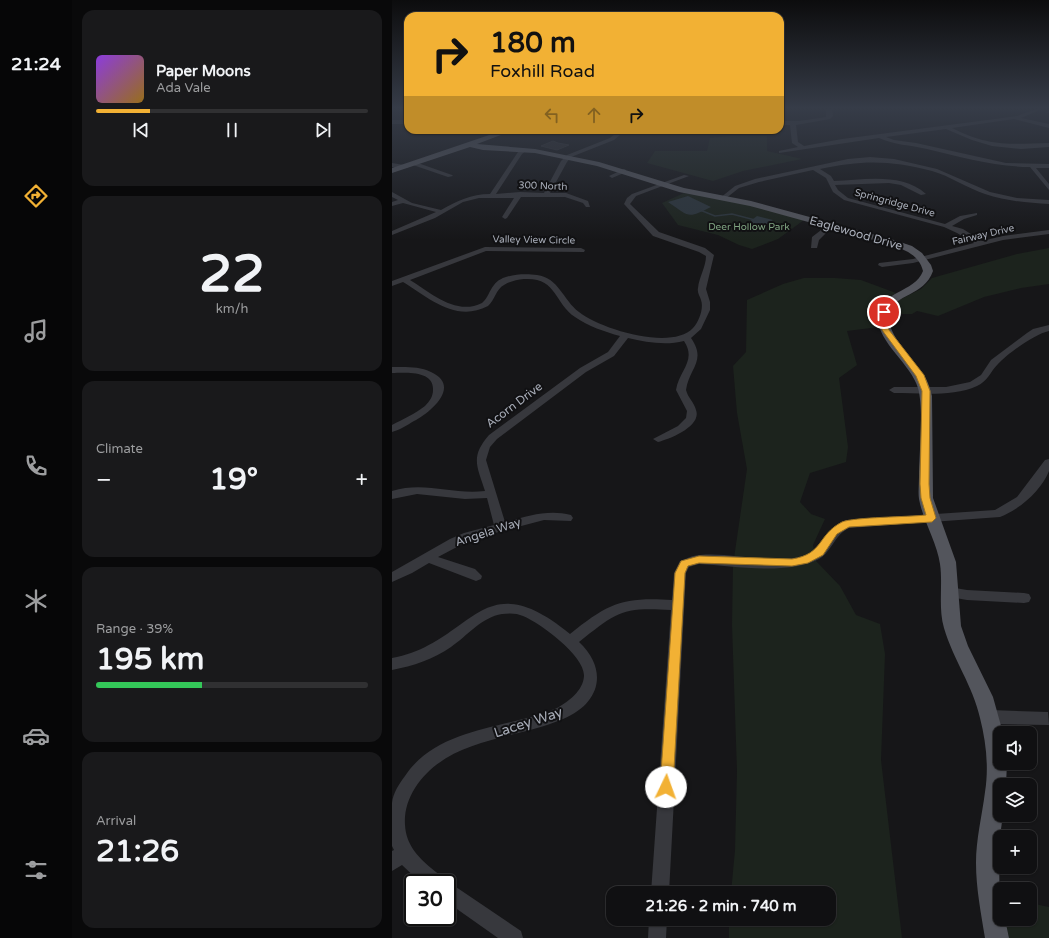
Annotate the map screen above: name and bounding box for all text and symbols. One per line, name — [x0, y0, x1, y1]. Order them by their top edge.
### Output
text: 180 m — [490, 26, 576, 60]
icon: right — [424, 28, 476, 80]
text: 21:24 — [11, 53, 61, 75]
text: Foxhill Road — [490, 60, 595, 82]
text: Paper Moons — [156, 62, 251, 80]
text: Ada Vale — [156, 80, 211, 96]
icon: left — [541, 104, 563, 126]
icon: ahead — [583, 104, 605, 126]
icon: right — [625, 104, 647, 126]
icon: previous — [130, 119, 152, 141]
icon: pause — [221, 119, 243, 141]
icon: next — [312, 119, 334, 141]
street label: 300 North — [518, 179, 568, 193]
icon: directions — [22, 182, 50, 210]
street label: Springridge Drive — [853, 186, 937, 220]
street label: Eaglewood Drive — [808, 213, 904, 253]
park label: Deer Hollow Park — [708, 221, 790, 233]
street label: Fairway Drive — [951, 222, 1016, 248]
street label: Valley View Circle — [493, 233, 576, 247]
text: 22 — [199, 243, 265, 306]
pin — [867, 295, 901, 329]
text: km/h — [216, 301, 248, 317]
icon: arrive — [873, 301, 895, 323]
icon: music — [22, 317, 50, 345]
street label: Acorn Drive — [483, 379, 545, 431]
text: Climate — [96, 441, 143, 457]
icon: phone — [22, 452, 50, 480]
text: 19° — [209, 461, 258, 498]
text: − — [96, 467, 112, 493]
text: + — [356, 467, 368, 493]
street label: Angela Way — [453, 515, 523, 549]
icon: climate — [22, 587, 50, 615]
text: Range · 39% — [96, 621, 173, 637]
text: 195 km — [96, 641, 204, 678]
street label: Lacey Way — [492, 703, 565, 742]
icon: car — [22, 722, 50, 750]
map controls — [993, 726, 1037, 926]
button: sound — [993, 726, 1037, 770]
position arrow — [645, 766, 687, 808]
button: layers — [993, 778, 1037, 822]
text: Arrival — [96, 813, 136, 829]
button: + — [993, 830, 1037, 874]
text: 21:26 — [96, 833, 179, 870]
icon: filters — [22, 856, 50, 884]
speed limit sign: 30 — [404, 874, 456, 926]
button: − — [993, 882, 1037, 926]
text: 21:26 · 2 min · 740 m — [646, 897, 796, 915]

